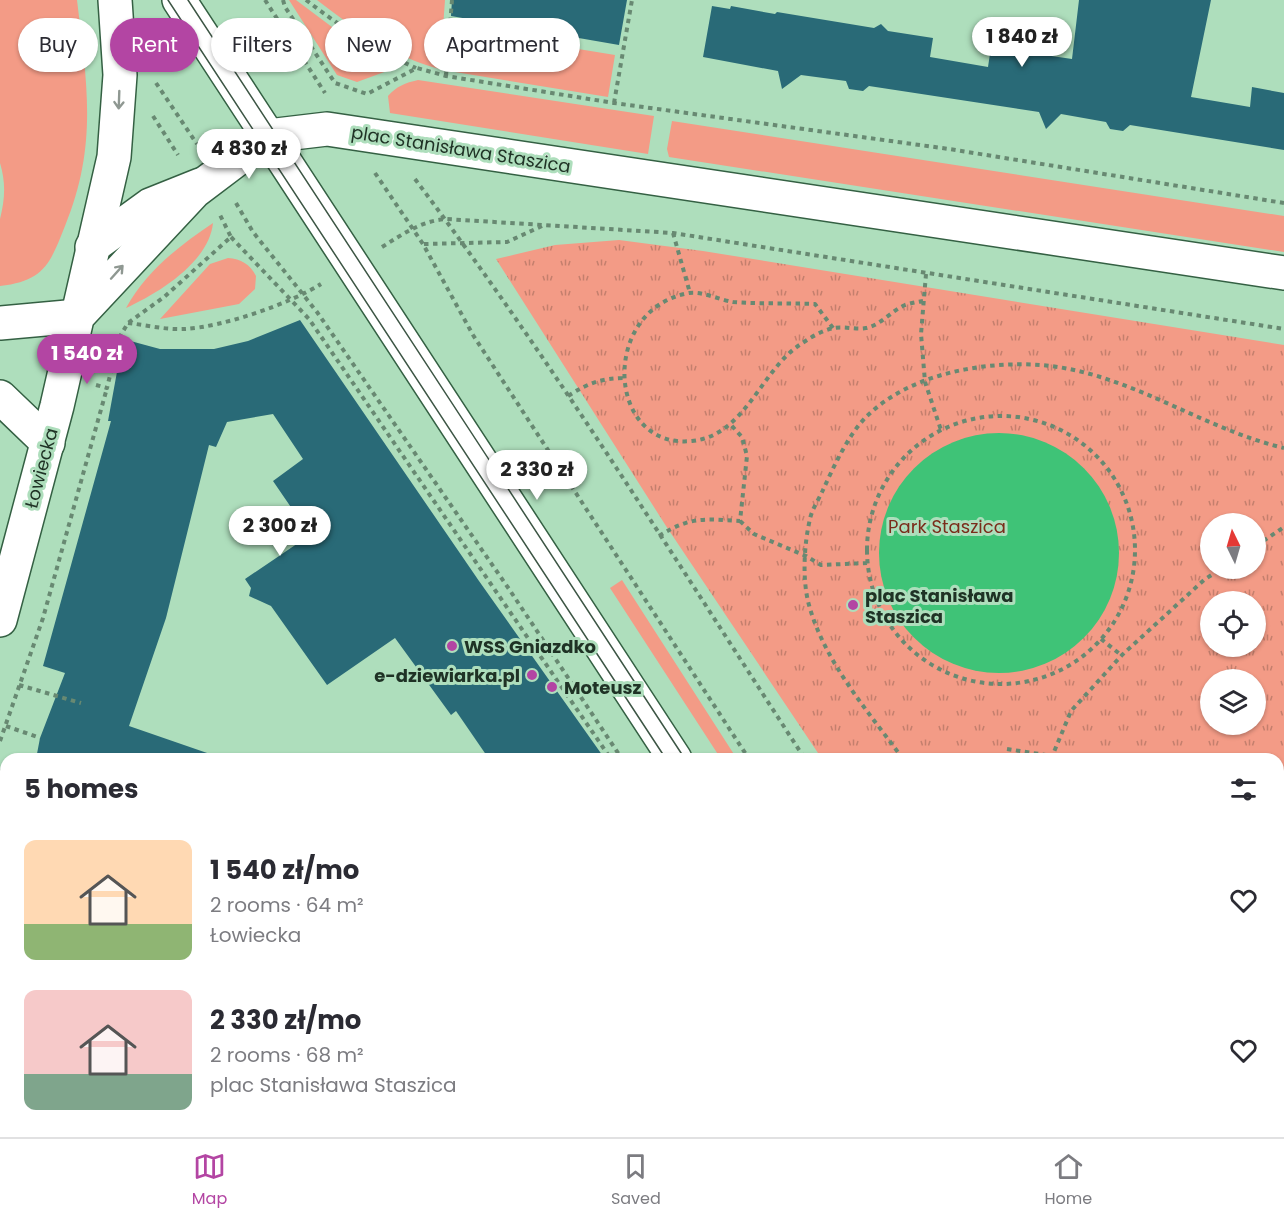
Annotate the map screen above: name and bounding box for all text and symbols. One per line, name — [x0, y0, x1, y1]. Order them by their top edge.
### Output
pin: 1 840 zł — [960, 17, 1084, 68]
chip: Buy — [18, 18, 98, 72]
chip: Rent — [110, 18, 199, 72]
chip: Filters — [211, 18, 313, 72]
chip: New — [325, 18, 412, 72]
chip: Apartment — [424, 18, 580, 72]
text: 1 840 zł — [986, 22, 1058, 50]
one-way arrow — [114, 90, 125, 110]
street label: plac Stanisława Staszica — [349, 119, 573, 179]
pin: 4 830 zł — [187, 129, 311, 180]
text: 4 830 zł — [211, 134, 287, 162]
one-way arrow — [110, 265, 124, 280]
pin: 1 540 zł — [25, 334, 149, 385]
text: 1 540 zł — [51, 339, 123, 367]
street label: Łowiecka — [18, 425, 64, 511]
pin: 2 330 zł — [475, 450, 599, 501]
text: 2 330 zł — [500, 455, 574, 483]
pin: 2 300 zł — [218, 506, 342, 557]
text: 2 300 zł — [243, 511, 317, 539]
north arrow — [1200, 513, 1266, 579]
map controls — [1200, 513, 1266, 735]
park label: Park Staszica — [888, 514, 1006, 539]
place label: plac Stanisława Staszica — [865, 583, 1013, 629]
button: locate — [1200, 591, 1266, 657]
marker: plac Stanisława Staszica — [846, 598, 860, 612]
place label: WSS Gniazdko — [464, 634, 596, 659]
marker: WSS Gniazdko — [445, 639, 459, 653]
place label: e-dziewiarka.pl — [374, 663, 520, 688]
marker: e-dziewiarka.pl — [525, 668, 539, 682]
button: layers — [1200, 669, 1266, 735]
place label: Moteusz — [564, 675, 642, 700]
marker: Moteusz — [545, 680, 559, 694]
text: 5 homes — [24, 771, 139, 807]
icon: filters — [1227, 773, 1260, 806]
text: 1 540 zł/mo — [210, 852, 359, 888]
icon: home — [72, 864, 144, 936]
icon: heart — [1227, 884, 1260, 917]
text: 2 rooms · 64 m² — [210, 891, 364, 919]
text: Łowiecka — [210, 921, 301, 949]
text: 2 330 zł/mo — [210, 1002, 361, 1038]
icon: home — [72, 1014, 144, 1086]
icon: heart — [1227, 1034, 1260, 1067]
text: 2 rooms · 68 m² — [210, 1041, 364, 1069]
text: plac Stanisława Staszica — [210, 1071, 457, 1099]
tab: Map — [192, 1150, 227, 1211]
tab: Saved — [611, 1150, 661, 1211]
tab: Home — [1044, 1150, 1092, 1211]

